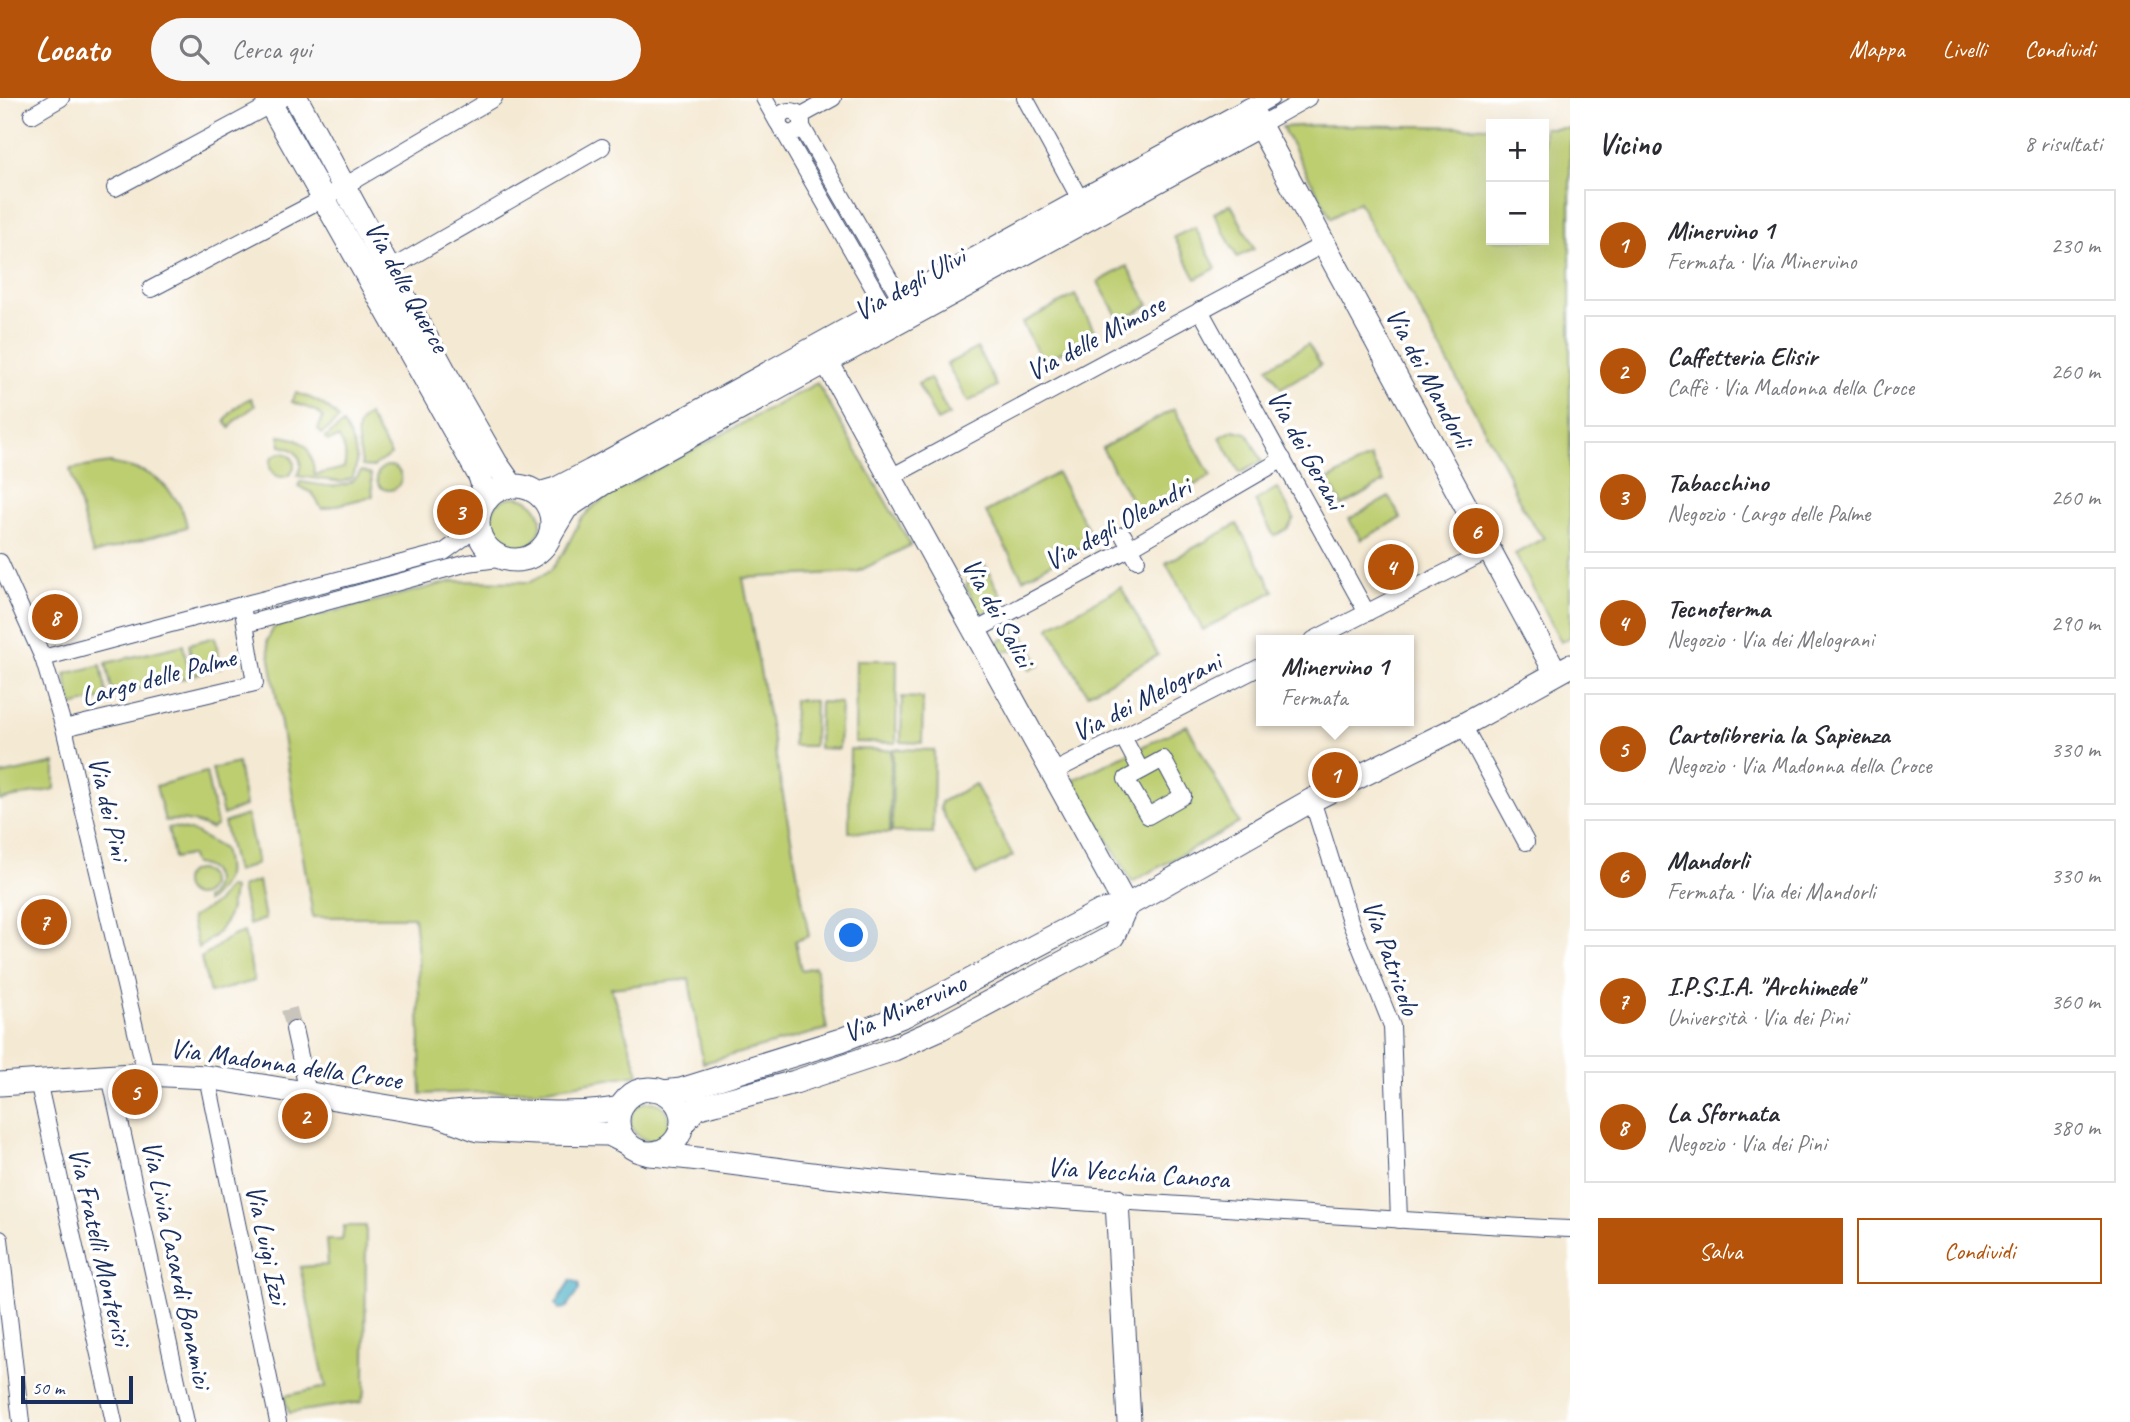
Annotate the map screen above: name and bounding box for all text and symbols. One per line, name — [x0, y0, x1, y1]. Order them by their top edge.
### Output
search box — [151, 18, 641, 81]
text: Locato — [35, 28, 109, 70]
icon: search — [175, 30, 213, 68]
text: Cerca qui — [231, 33, 312, 66]
text: Mappa — [1849, 34, 1905, 64]
text: Livelli — [1943, 34, 1986, 64]
text: Condividi — [2024, 34, 2095, 64]
map controls — [1486, 119, 1549, 245]
button: + — [1486, 119, 1549, 182]
text: Vicino — [1598, 125, 1660, 163]
text: 8 risultati — [2024, 129, 2102, 158]
button: − — [1486, 182, 1549, 245]
street label: Via delle Querce — [357, 214, 459, 360]
text: Minervino 1 — [1667, 214, 1774, 247]
text: 1 — [1618, 231, 1628, 260]
text: 230 m — [2051, 231, 2100, 260]
street label: Via degli Ulivi — [847, 237, 975, 328]
text: Fermata · Via Minervino — [1667, 247, 1856, 276]
street label: Via delle Mimose — [1020, 285, 1172, 389]
street label: Via dei Mandorli — [1378, 301, 1483, 457]
text: Caffetteria Elisir — [1667, 340, 1817, 373]
text: 2 — [1618, 357, 1628, 386]
text: 260 m — [2051, 357, 2100, 386]
text: Caffè · Via Madonna della Croce — [1667, 373, 1914, 402]
street label: Via dei Gerani — [1259, 383, 1355, 518]
text: Tabacchino — [1667, 466, 1768, 499]
street label: Via degli Oleandri — [1038, 467, 1200, 578]
text: 3 — [1618, 483, 1628, 512]
text: 260 m — [2051, 483, 2100, 512]
pin: 3 — [437, 486, 483, 538]
text: Negozio · Largo delle Palme — [1667, 499, 1870, 528]
pin: 6 — [1453, 505, 1499, 557]
pin: 4 — [1368, 541, 1414, 593]
street label: Via dei Salici — [954, 551, 1045, 676]
pin: 8 — [32, 591, 78, 643]
text: Tecnoterma — [1667, 592, 1770, 625]
text: 4 — [1618, 609, 1628, 638]
text: 290 m — [2051, 609, 2100, 638]
text: Negozio · Via dei Melograni — [1667, 625, 1874, 654]
popup — [1256, 635, 1414, 726]
street label: Largo delle Palme — [77, 639, 241, 714]
street label: Via dei Melograni — [1066, 642, 1230, 749]
text: Minervino 1 — [1281, 650, 1389, 683]
text: Fermata — [1281, 683, 1348, 712]
text: Cartolibreria la Sapienza — [1667, 718, 1890, 751]
text: 5 — [1618, 735, 1628, 764]
text: 330 m — [2051, 735, 2100, 764]
pin: 1 — [1312, 749, 1358, 801]
text: Negozio · Via Madonna della Croce — [1667, 751, 1932, 780]
street label: Via dei Pini — [81, 753, 139, 867]
text: Mandorli — [1667, 844, 1748, 877]
text: 6 — [1618, 861, 1628, 890]
text: 330 m — [2051, 861, 2100, 890]
text: Fermata · Via dei Mandorli — [1667, 877, 1875, 906]
street label: Via Patricolo — [1355, 895, 1429, 1021]
pin: 7 — [21, 896, 67, 948]
your location — [834, 918, 868, 952]
street label: Via Minervino — [837, 964, 973, 1050]
text: I.P.S.I.A. "Archimede" — [1667, 970, 1862, 1003]
text: 7 — [1618, 987, 1628, 1016]
text: 360 m — [2051, 987, 2100, 1016]
text: Università · Via dei Pini — [1667, 1003, 1848, 1032]
street label: Via Madonna della Croce — [168, 1030, 406, 1097]
pin: 5 — [112, 1066, 158, 1118]
pin: 2 — [282, 1090, 328, 1142]
text: La Sfornata — [1667, 1096, 1778, 1129]
text: 8 — [1618, 1113, 1628, 1142]
text: 380 m — [2051, 1113, 2100, 1142]
text: Negozio · Via dei Pini — [1667, 1129, 1826, 1158]
street label: Via Livia Casardi Bonamici — [134, 1137, 222, 1395]
street label: Via Fratelli Monterisi — [61, 1144, 141, 1352]
street label: Via Vecchia Canosa — [1046, 1149, 1232, 1196]
street label: Via Luigi Izzi — [238, 1182, 298, 1310]
button: Salva — [1598, 1218, 1843, 1284]
button: Condividi — [1857, 1218, 2102, 1284]
scale bar — [21, 1373, 133, 1405]
text: 50 m — [32, 1376, 64, 1400]

